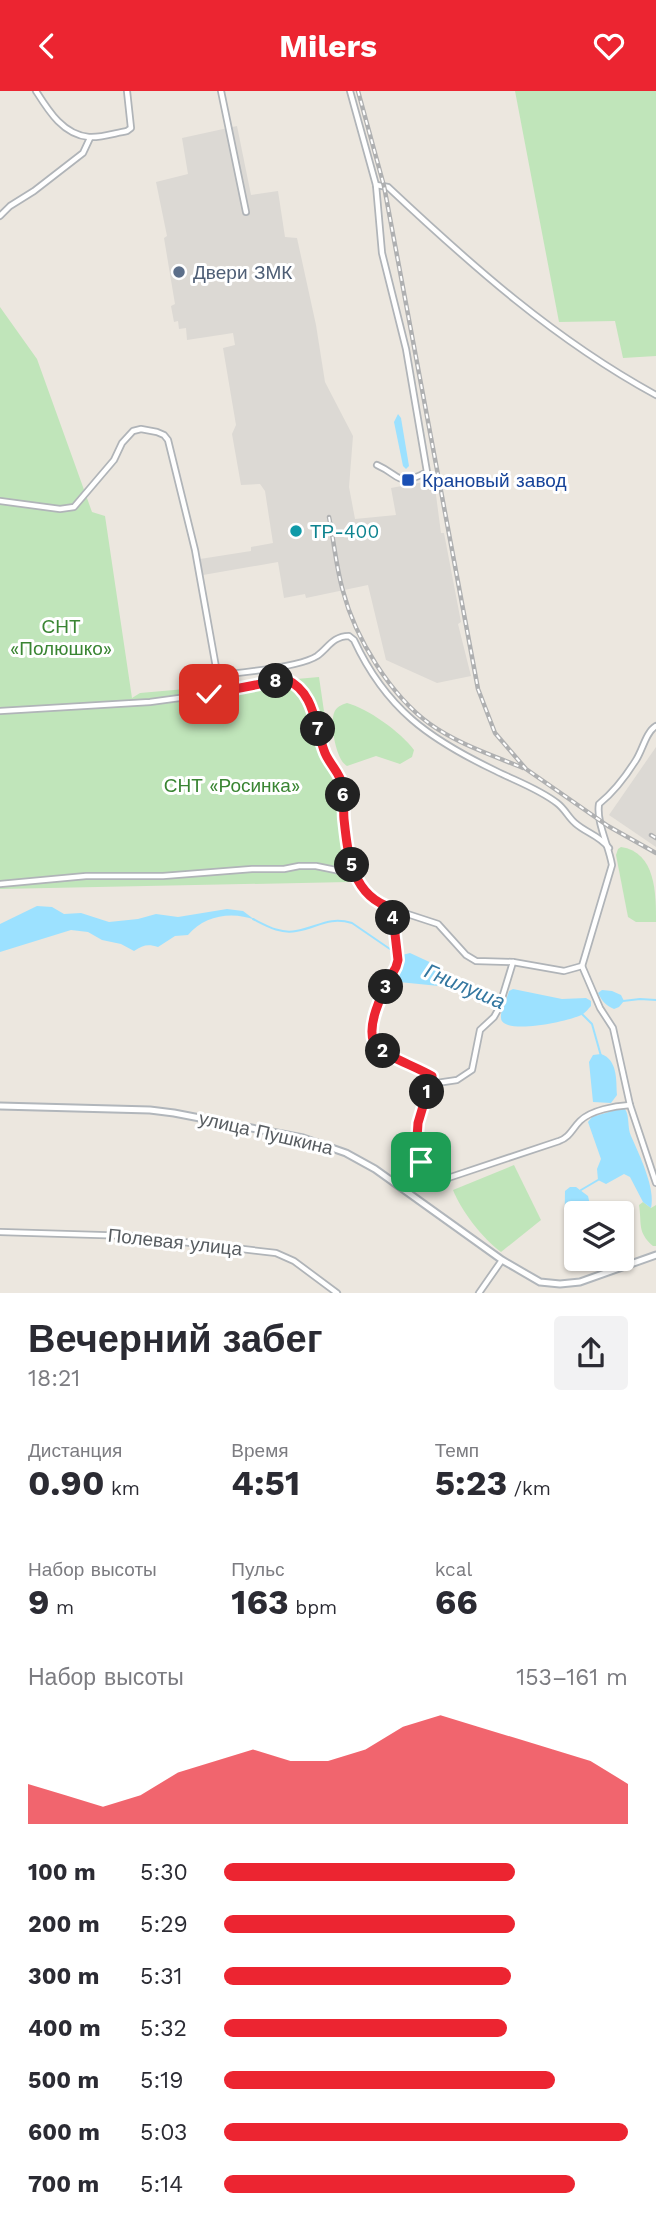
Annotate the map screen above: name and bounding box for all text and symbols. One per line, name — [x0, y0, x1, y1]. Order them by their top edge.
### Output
icon: back — [28, 27, 66, 65]
text: Milers — [279, 27, 377, 65]
icon: heart — [590, 27, 628, 65]
place label: Двери ЗМК — [193, 261, 292, 284]
marker: Двери ЗМК — [171, 264, 187, 280]
place label: Крановый завод — [422, 469, 567, 492]
marker: Крановый завод — [400, 472, 416, 488]
place label: ТР-400 — [310, 520, 379, 543]
marker: ТР-400 — [288, 523, 304, 539]
park label: СНТ «Полюшко» — [10, 615, 112, 660]
pin: 8 — [258, 663, 294, 699]
pin — [179, 664, 239, 724]
text: 8 — [270, 669, 281, 692]
icon: check — [190, 675, 228, 713]
pin: 7 — [300, 711, 336, 747]
text: 7 — [312, 717, 323, 740]
park label: СНТ «Росинка» — [164, 774, 300, 797]
pin: 6 — [326, 777, 360, 813]
text: 6 — [337, 783, 348, 806]
pin: 5 — [334, 847, 370, 883]
text: 5 — [346, 853, 357, 876]
pin: 4 — [376, 901, 410, 935]
text: 4 — [386, 906, 399, 929]
water label: Гнилуша — [421, 958, 509, 1014]
pin: 3 — [368, 969, 404, 1005]
text: 3 — [380, 975, 391, 998]
pin: 2 — [366, 1033, 400, 1069]
text: 2 — [377, 1039, 388, 1062]
pin: 1 — [410, 1075, 444, 1109]
text: 1 — [422, 1080, 431, 1103]
street label: улица Пушкина — [197, 1106, 336, 1160]
pin — [391, 1132, 451, 1192]
icon: arrive — [402, 1143, 440, 1181]
map controls — [564, 1201, 634, 1271]
button: layers — [564, 1201, 634, 1271]
street label: Полевая улица — [107, 1224, 244, 1261]
button: share — [554, 1316, 628, 1390]
text: Вечерний забег — [28, 1317, 323, 1361]
text: 18:21 — [28, 1365, 80, 1392]
text: Дистанция — [28, 1439, 122, 1462]
text: Время — [231, 1439, 289, 1462]
text: Темп — [435, 1439, 479, 1462]
text: 0.90 — [28, 1462, 104, 1504]
text: 4:51 — [231, 1462, 300, 1504]
text: 5:23 — [435, 1462, 507, 1504]
text: km — [104, 1477, 140, 1500]
text: /km — [507, 1477, 551, 1500]
text: Набор высоты — [28, 1558, 157, 1581]
text: Пульс — [231, 1558, 285, 1581]
text: kcal — [435, 1558, 472, 1581]
text: 9 — [28, 1581, 50, 1623]
text: 163 — [231, 1581, 289, 1623]
text: 66 — [435, 1581, 478, 1623]
text: m — [50, 1596, 74, 1619]
text: bpm — [289, 1596, 337, 1619]
text: Набор высоты — [28, 1664, 184, 1691]
text: 153–161 m — [516, 1664, 628, 1691]
text: 100 m — [28, 1859, 96, 1886]
text: 5:30 — [140, 1859, 188, 1886]
text: 200 m — [28, 1911, 100, 1938]
text: 5:29 — [140, 1911, 188, 1938]
text: 300 m — [28, 1963, 99, 1990]
text: 5:31 — [140, 1963, 183, 1990]
text: 400 m — [28, 2015, 101, 2042]
text: 5:32 — [140, 2015, 187, 2042]
text: 500 m — [28, 2067, 99, 2094]
text: 5:19 — [140, 2067, 183, 2094]
text: 600 m — [28, 2119, 100, 2146]
text: 5:03 — [140, 2119, 187, 2146]
text: 700 m — [28, 2171, 99, 2198]
text: 5:14 — [140, 2171, 183, 2198]

